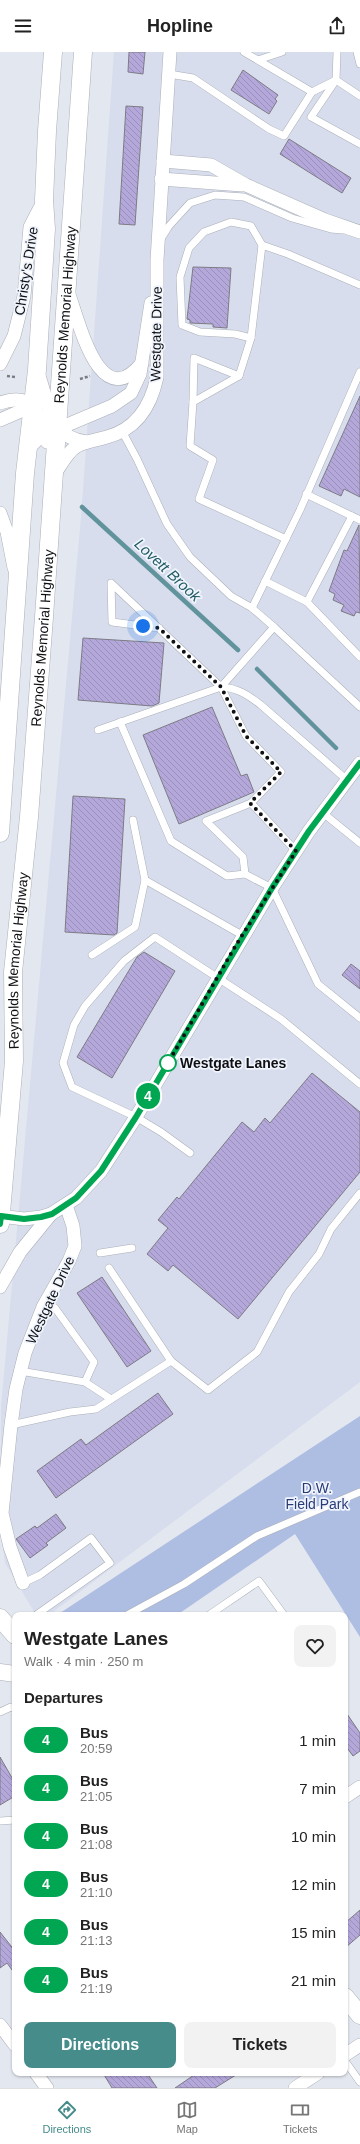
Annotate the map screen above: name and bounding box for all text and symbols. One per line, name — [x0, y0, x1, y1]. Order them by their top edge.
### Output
icon: menu — [12, 15, 34, 37]
icon: share — [326, 15, 348, 37]
text: Hopline — [147, 16, 213, 36]
street label: Christy's Drive — [11, 225, 41, 317]
street label: Reynolds Memorial Highway — [51, 226, 79, 404]
street label: Westgate Drive — [147, 286, 165, 382]
water label: Lovett Brook — [131, 535, 206, 606]
street label: Reynolds Memorial Highway — [28, 549, 57, 727]
your location — [133, 616, 153, 636]
street label: Reynolds Memorial Highway — [5, 871, 31, 1050]
marker: Westgate Lanes — [159, 1054, 177, 1072]
place label: Westgate Lanes — [180, 1055, 287, 1071]
line badge: 4 — [135, 1083, 161, 1109]
text: 4 — [144, 1088, 152, 1104]
street label: Westgate Drive — [23, 1253, 78, 1347]
park label: D.W. Field Park — [285, 1480, 350, 1512]
button: heart — [294, 1625, 336, 1667]
text: Westgate Lanes — [24, 1628, 168, 1649]
text: Walk · 4 min · 250 m — [24, 1654, 143, 1669]
text: Departures — [24, 1689, 103, 1706]
text: Bus — [80, 1724, 108, 1741]
text: 4 — [42, 1732, 50, 1748]
text: 1 min — [299, 1732, 336, 1749]
text: 20:59 — [80, 1741, 113, 1756]
text: Bus — [80, 1772, 108, 1789]
text: 4 — [42, 1780, 50, 1796]
text: 7 min — [299, 1780, 336, 1797]
text: 21:05 — [80, 1789, 113, 1804]
text: Bus — [80, 1820, 108, 1837]
text: 4 — [42, 1828, 50, 1844]
text: 10 min — [291, 1828, 336, 1845]
text: 21:08 — [80, 1837, 113, 1852]
text: Bus — [80, 1868, 108, 1885]
text: 4 — [42, 1876, 50, 1892]
text: 12 min — [291, 1876, 336, 1893]
text: 21:10 — [80, 1885, 113, 1900]
text: Bus — [80, 1916, 108, 1933]
text: 4 — [42, 1924, 50, 1940]
text: 15 min — [291, 1924, 336, 1941]
text: 21:13 — [80, 1933, 113, 1948]
text: Bus — [80, 1964, 108, 1981]
text: 4 — [42, 1972, 50, 1988]
text: 21 min — [291, 1972, 336, 1989]
text: 21:19 — [80, 1981, 113, 1996]
button: Directions — [24, 2022, 176, 2068]
button: Tickets — [184, 2022, 336, 2068]
tab: Directions — [42, 2099, 91, 2135]
tab: Map — [176, 2099, 198, 2135]
tab: Tickets — [283, 2099, 318, 2135]

